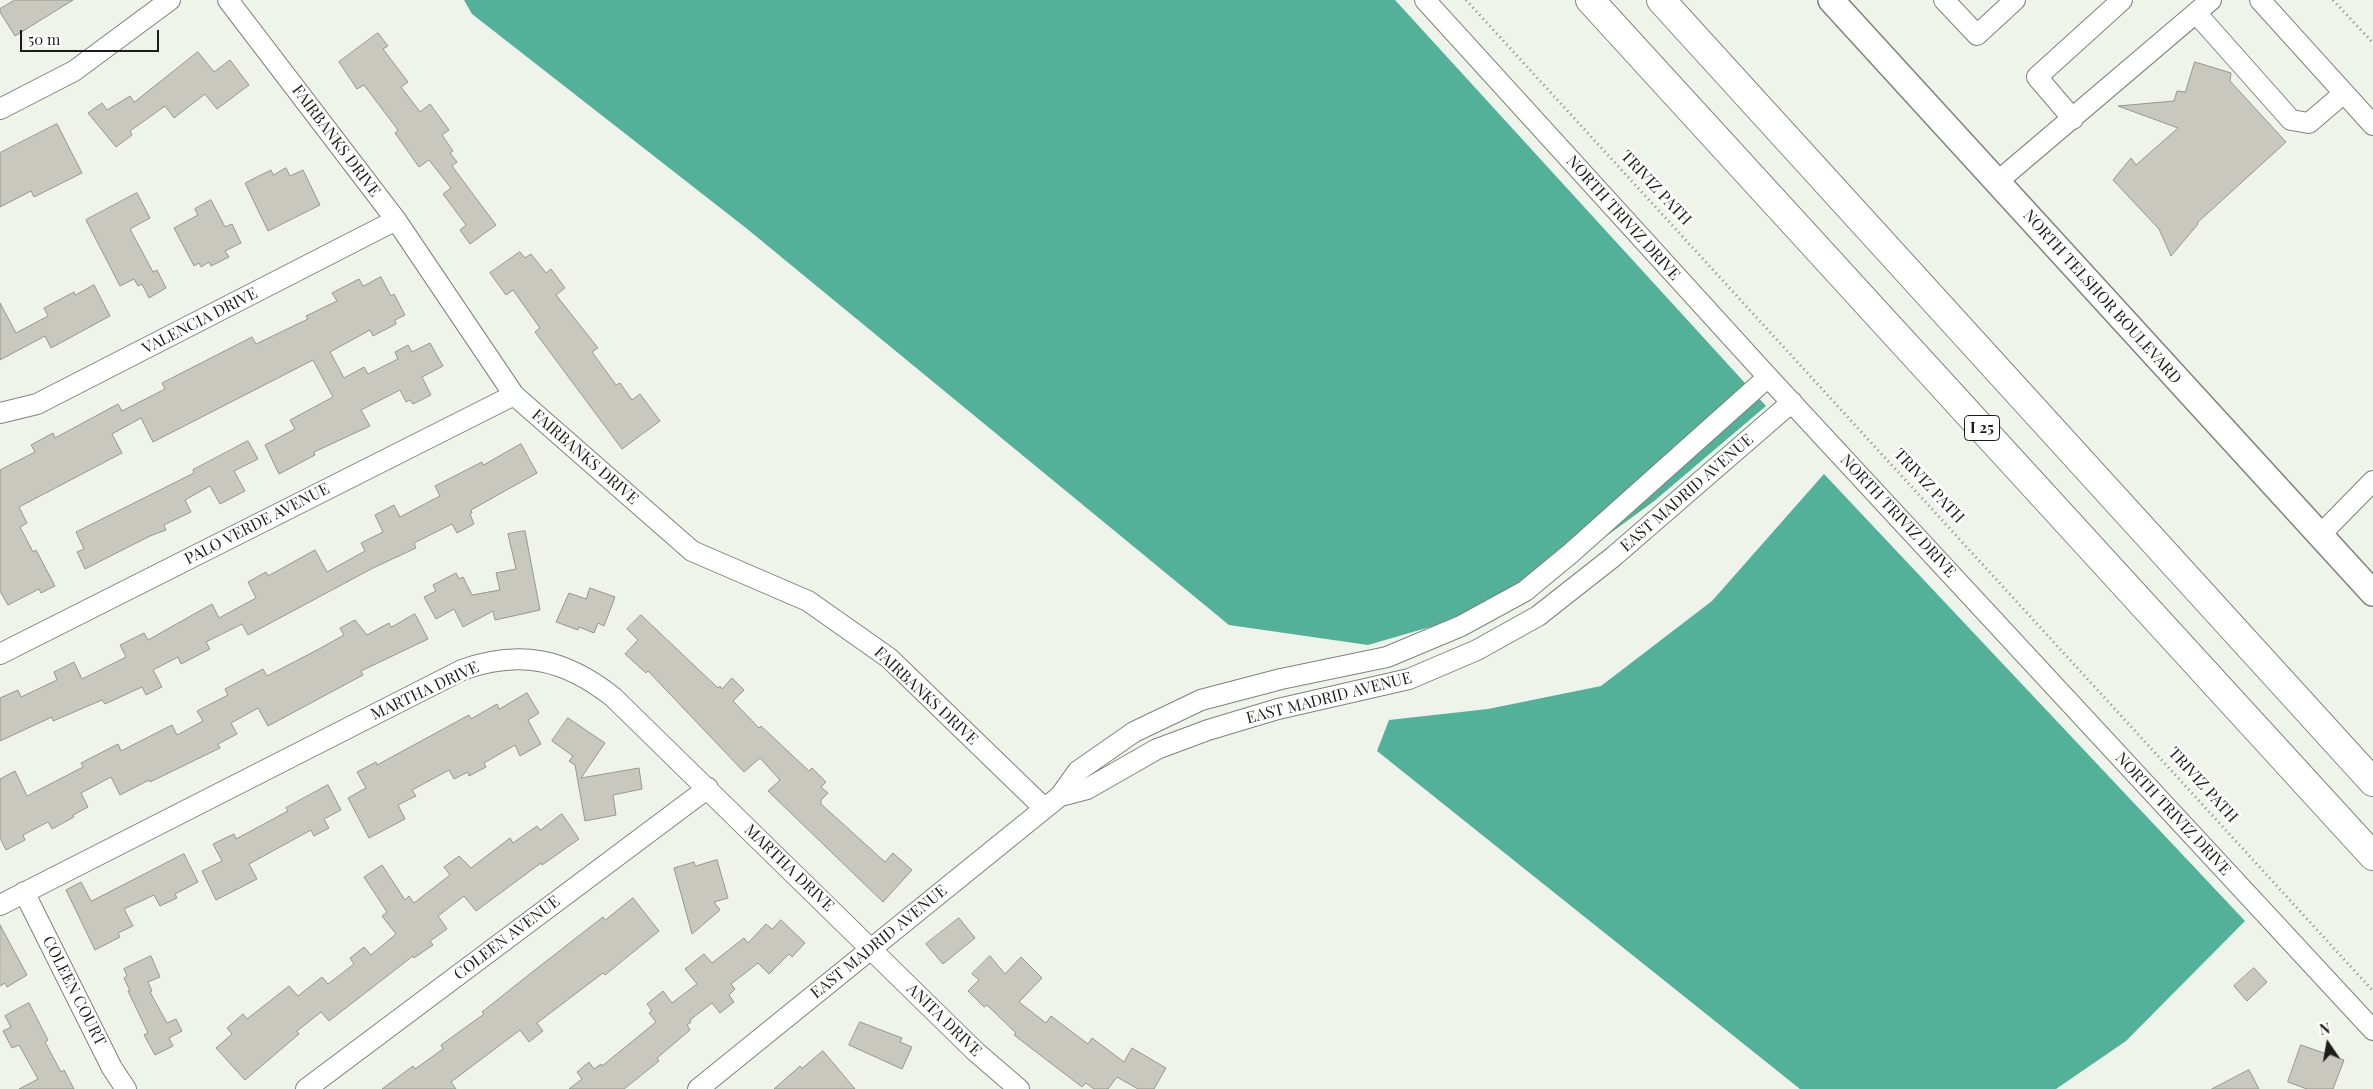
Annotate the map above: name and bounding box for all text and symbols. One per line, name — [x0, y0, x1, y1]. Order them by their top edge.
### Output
scale bar — [22, 20, 161, 52]
text: 50 m — [28, 29, 60, 49]
street label: FAIRBANKS DRIVE — [288, 81, 384, 201]
street label: TRIVIZ PATH — [1617, 147, 1695, 229]
street label: NORTH TRIVIZ DRIVE — [1562, 152, 1684, 284]
street label: NORTH TELSHOR BOULEVARD — [2019, 206, 2185, 388]
street label: VALENCIA DRIVE — [139, 284, 261, 358]
street label: FAIRBANKS DRIVE — [528, 405, 642, 509]
road number: I 25 — [1964, 416, 2000, 440]
street label: EAST MADRID AVENUE — [1617, 430, 1757, 556]
street label: TRIVIZ PATH — [1890, 445, 1968, 527]
street label: NORTH TRIVIZ DRIVE — [1836, 451, 1960, 581]
street label: PALO VERDE AVENUE — [181, 479, 333, 569]
street label: FAIRBANKS DRIVE — [870, 643, 982, 749]
street label: MARTHA DRIVE — [368, 658, 482, 724]
street label: EAST MADRID AVENUE — [1244, 668, 1414, 728]
street label: TRIVIZ PATH — [2164, 743, 2242, 827]
street label: NORTH TRIVIZ DRIVE — [2111, 749, 2235, 879]
street label: MARTHA DRIVE — [740, 820, 838, 916]
street label: EAST MADRID AVENUE — [807, 881, 951, 1003]
street label: COLEEN AVENUE — [450, 892, 564, 984]
street label: COLEEN COURT — [38, 933, 110, 1049]
street label: ANITA DRIVE — [903, 979, 985, 1061]
text: N — [2318, 1018, 2332, 1039]
north arrow — [2303, 1019, 2353, 1069]

